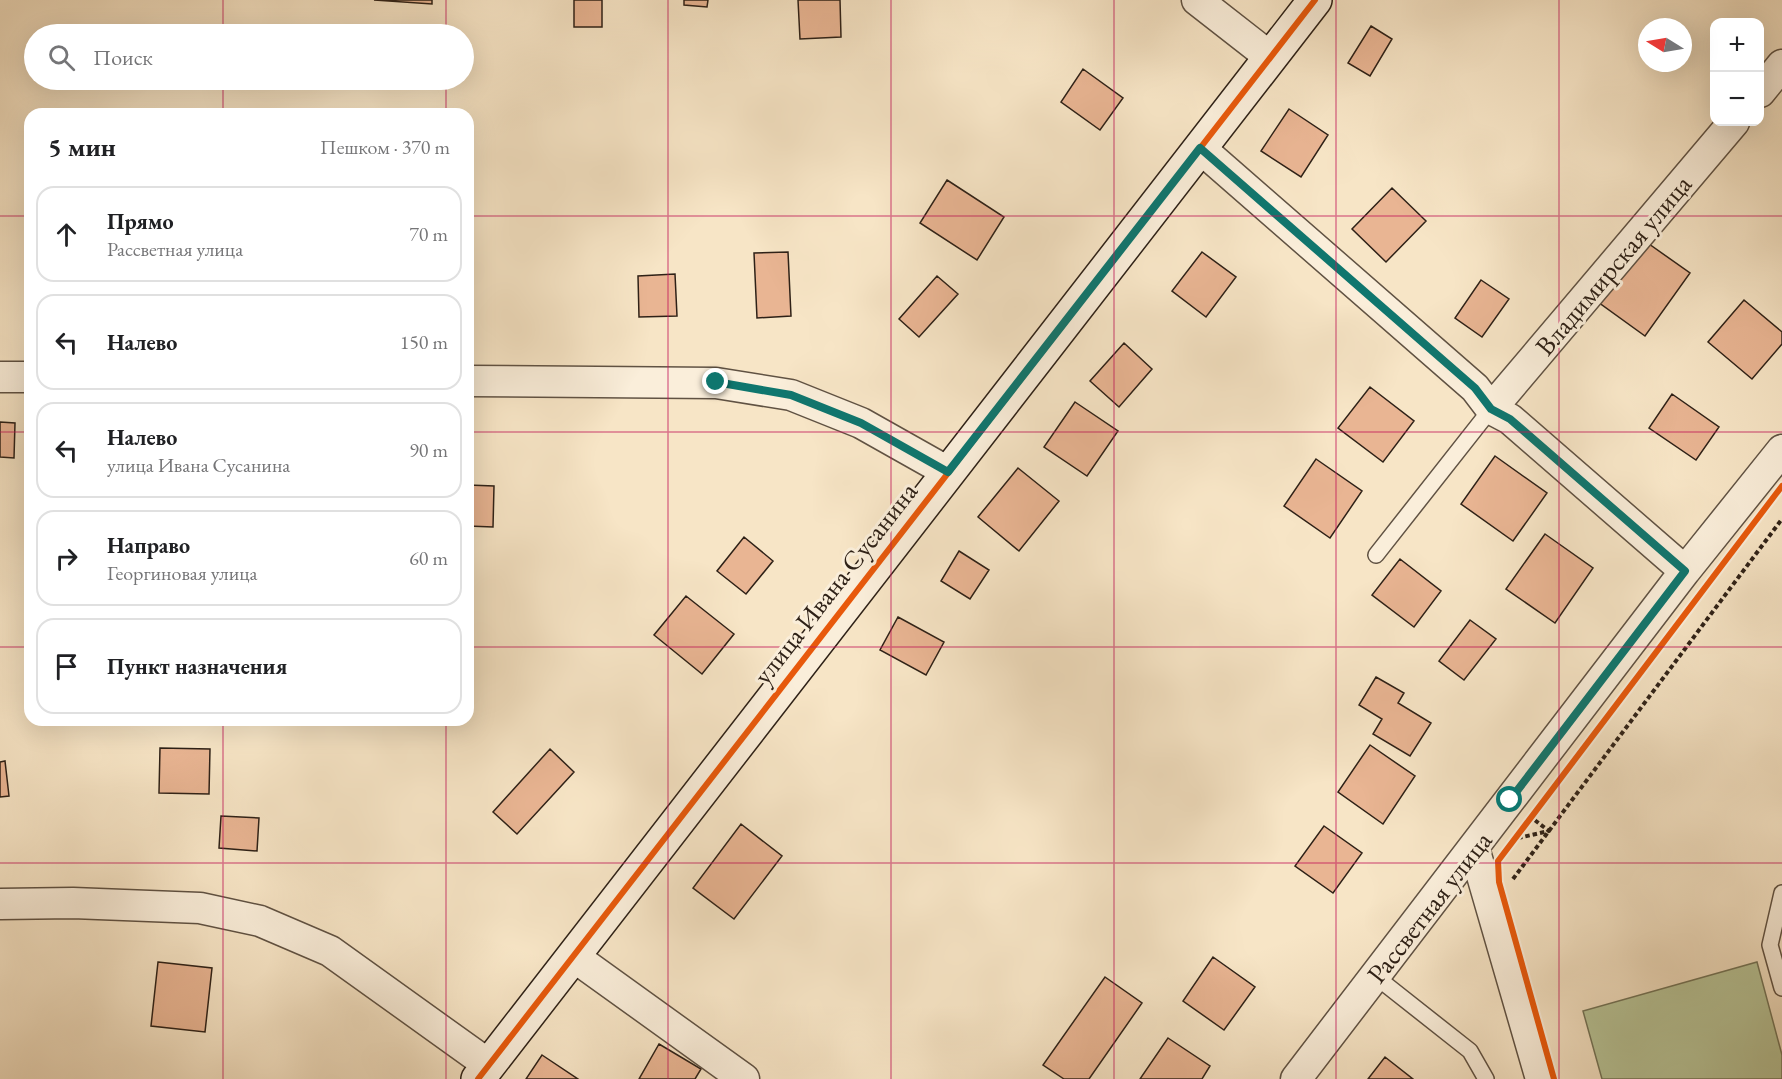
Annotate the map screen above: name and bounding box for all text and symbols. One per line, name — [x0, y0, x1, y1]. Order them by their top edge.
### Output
north arrow — [1638, 18, 1692, 72]
map controls — [1710, 18, 1764, 126]
button: + — [1710, 18, 1764, 72]
search box — [24, 24, 474, 90]
icon: search — [45, 41, 78, 74]
text: Поиск — [93, 43, 153, 72]
button: − — [1710, 72, 1764, 126]
text: 5 мин — [48, 130, 116, 164]
text: Пешком · 370 m — [320, 134, 450, 160]
street label: Владимирская улица — [1527, 167, 1699, 363]
text: Прямо — [107, 207, 174, 236]
icon: ahead — [50, 218, 83, 251]
text: 70 m — [409, 221, 448, 247]
text: Рассветная улица — [107, 236, 243, 262]
icon: left — [50, 326, 83, 359]
text: Налево — [107, 328, 177, 357]
text: 150 m — [400, 329, 448, 355]
route end — [702, 368, 728, 394]
text: Налево — [107, 423, 177, 452]
icon: left — [50, 434, 83, 467]
text: 90 m — [409, 437, 448, 463]
text: улица Ивана Сусанина — [107, 452, 290, 478]
street label: улица Ивана Сусанина — [745, 475, 925, 691]
text: Направо — [107, 531, 190, 560]
icon: right — [50, 542, 83, 575]
text: 60 m — [409, 545, 448, 571]
text: Георгиновая улица — [107, 560, 257, 586]
icon: arrive — [50, 650, 83, 683]
text: Пункт назначения — [107, 652, 287, 681]
route start — [1496, 786, 1522, 812]
street label: Рассветная улица — [1359, 824, 1499, 990]

